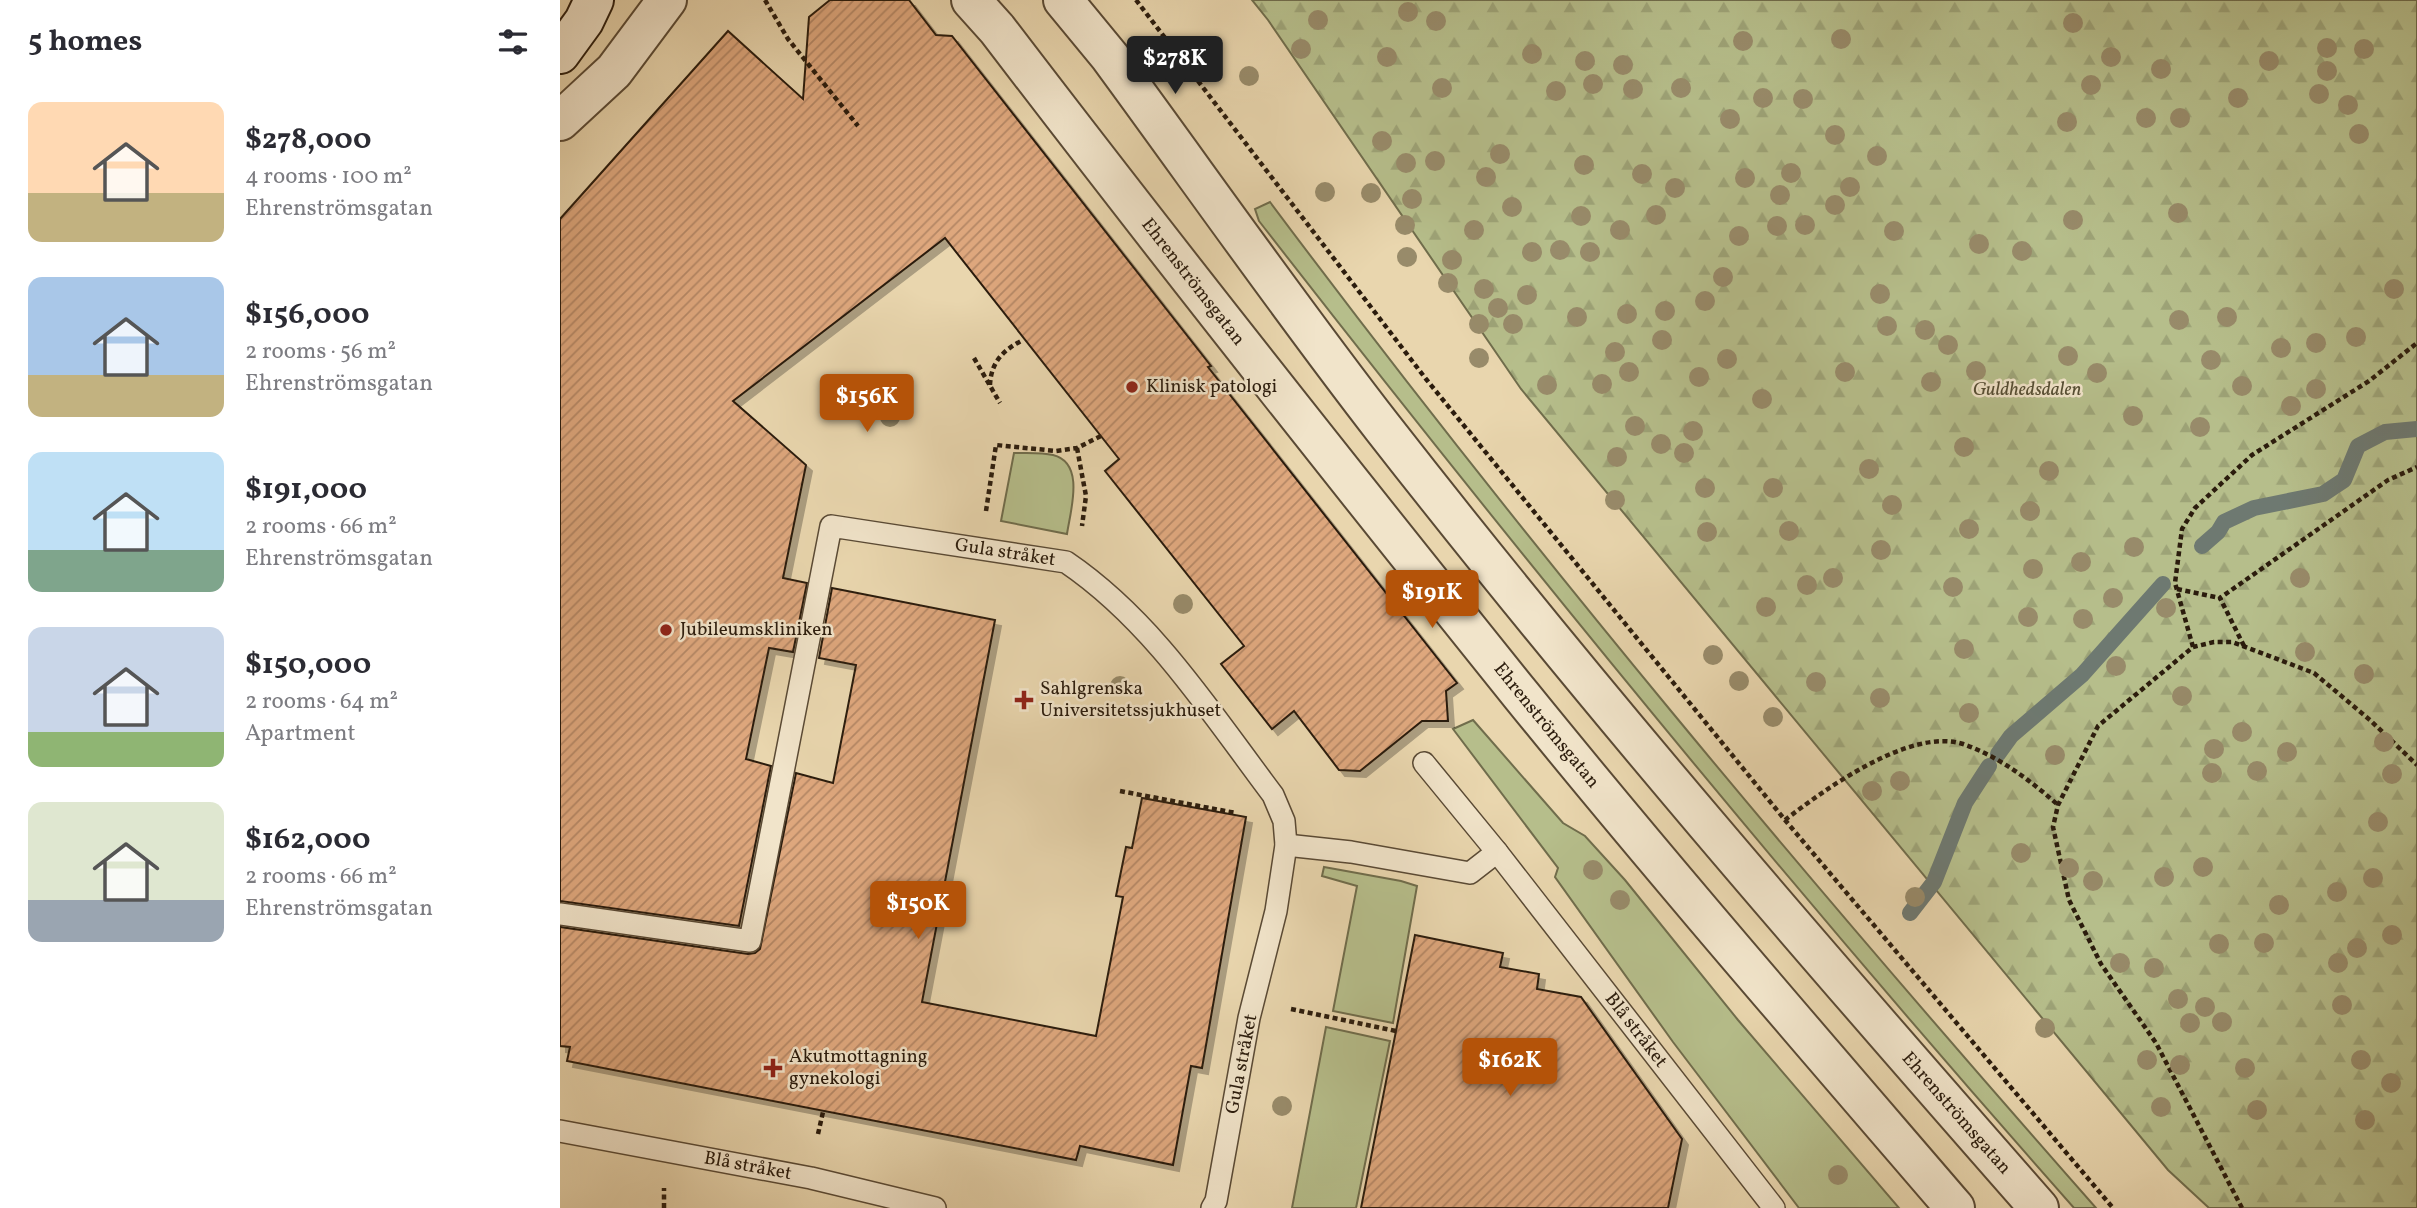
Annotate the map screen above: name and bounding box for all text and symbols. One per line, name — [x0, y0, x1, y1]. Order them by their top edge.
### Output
text: 5 homes — [28, 21, 142, 63]
icon: filters — [494, 23, 532, 61]
pin: $278K — [1126, 36, 1224, 96]
text: $278K — [1143, 43, 1207, 75]
text: $278,000 — [245, 119, 371, 161]
icon: home — [84, 130, 168, 214]
text: 4 rooms · 100 m² — [245, 161, 412, 193]
text: Ehrenströmsgatan — [245, 193, 433, 225]
street label: Ehrenströmsgatan — [1135, 213, 1251, 351]
text: $156,000 — [245, 294, 369, 336]
icon: home — [84, 305, 168, 389]
text: 2 rooms · 56 m² — [245, 336, 396, 368]
text: Ehrenströmsgatan — [245, 368, 433, 400]
pin: $156K — [818, 374, 916, 434]
place label: Klinisk patologi — [1146, 374, 1278, 400]
park label: Guldhedsdalen — [1973, 377, 2082, 403]
marker: Klinisk patologi — [1124, 379, 1140, 395]
text: $156K — [836, 381, 898, 413]
text: $191,000 — [245, 469, 367, 511]
icon: home — [84, 480, 168, 564]
text: 2 rooms · 66 m² — [245, 511, 397, 543]
street label: Gula stråket — [953, 532, 1058, 573]
text: Ehrenströmsgatan — [245, 543, 433, 575]
pin: $191K — [1383, 570, 1481, 630]
text: $191K — [1402, 577, 1462, 609]
place label: Jubileumskliniken — [680, 617, 833, 643]
marker: Jubileumskliniken — [658, 622, 674, 638]
text: $150,000 — [245, 644, 371, 686]
icon: home — [84, 655, 168, 739]
street label: Ehrenströmsgatan — [1487, 657, 1605, 794]
place label: Sahlgrenska Universitetssjukhuset — [1040, 676, 1222, 724]
text: 2 rooms · 64 m² — [245, 686, 398, 718]
marker: Sahlgrenska Universitetssjukhuset — [1014, 690, 1034, 710]
text: Apartment — [245, 718, 356, 750]
text: $162,000 — [245, 819, 371, 861]
icon: home — [84, 830, 168, 914]
text: 2 rooms · 66 m² — [245, 861, 397, 893]
pin: $150K — [869, 881, 967, 941]
text: $150K — [886, 888, 950, 920]
text: Ehrenströmsgatan — [245, 893, 433, 925]
street label: Blå stråket — [1598, 987, 1673, 1074]
street label: Gula stråket — [1220, 1011, 1265, 1116]
pin: $162K — [1461, 1038, 1559, 1098]
place label: Akutmottagning gynekologi — [789, 1044, 927, 1092]
text: $162K — [1478, 1045, 1542, 1077]
street label: Ehrenströmsgatan — [1895, 1046, 2017, 1180]
marker: Akutmottagning gynekologi — [763, 1058, 783, 1078]
street label: Blå stråket — [702, 1145, 794, 1187]

